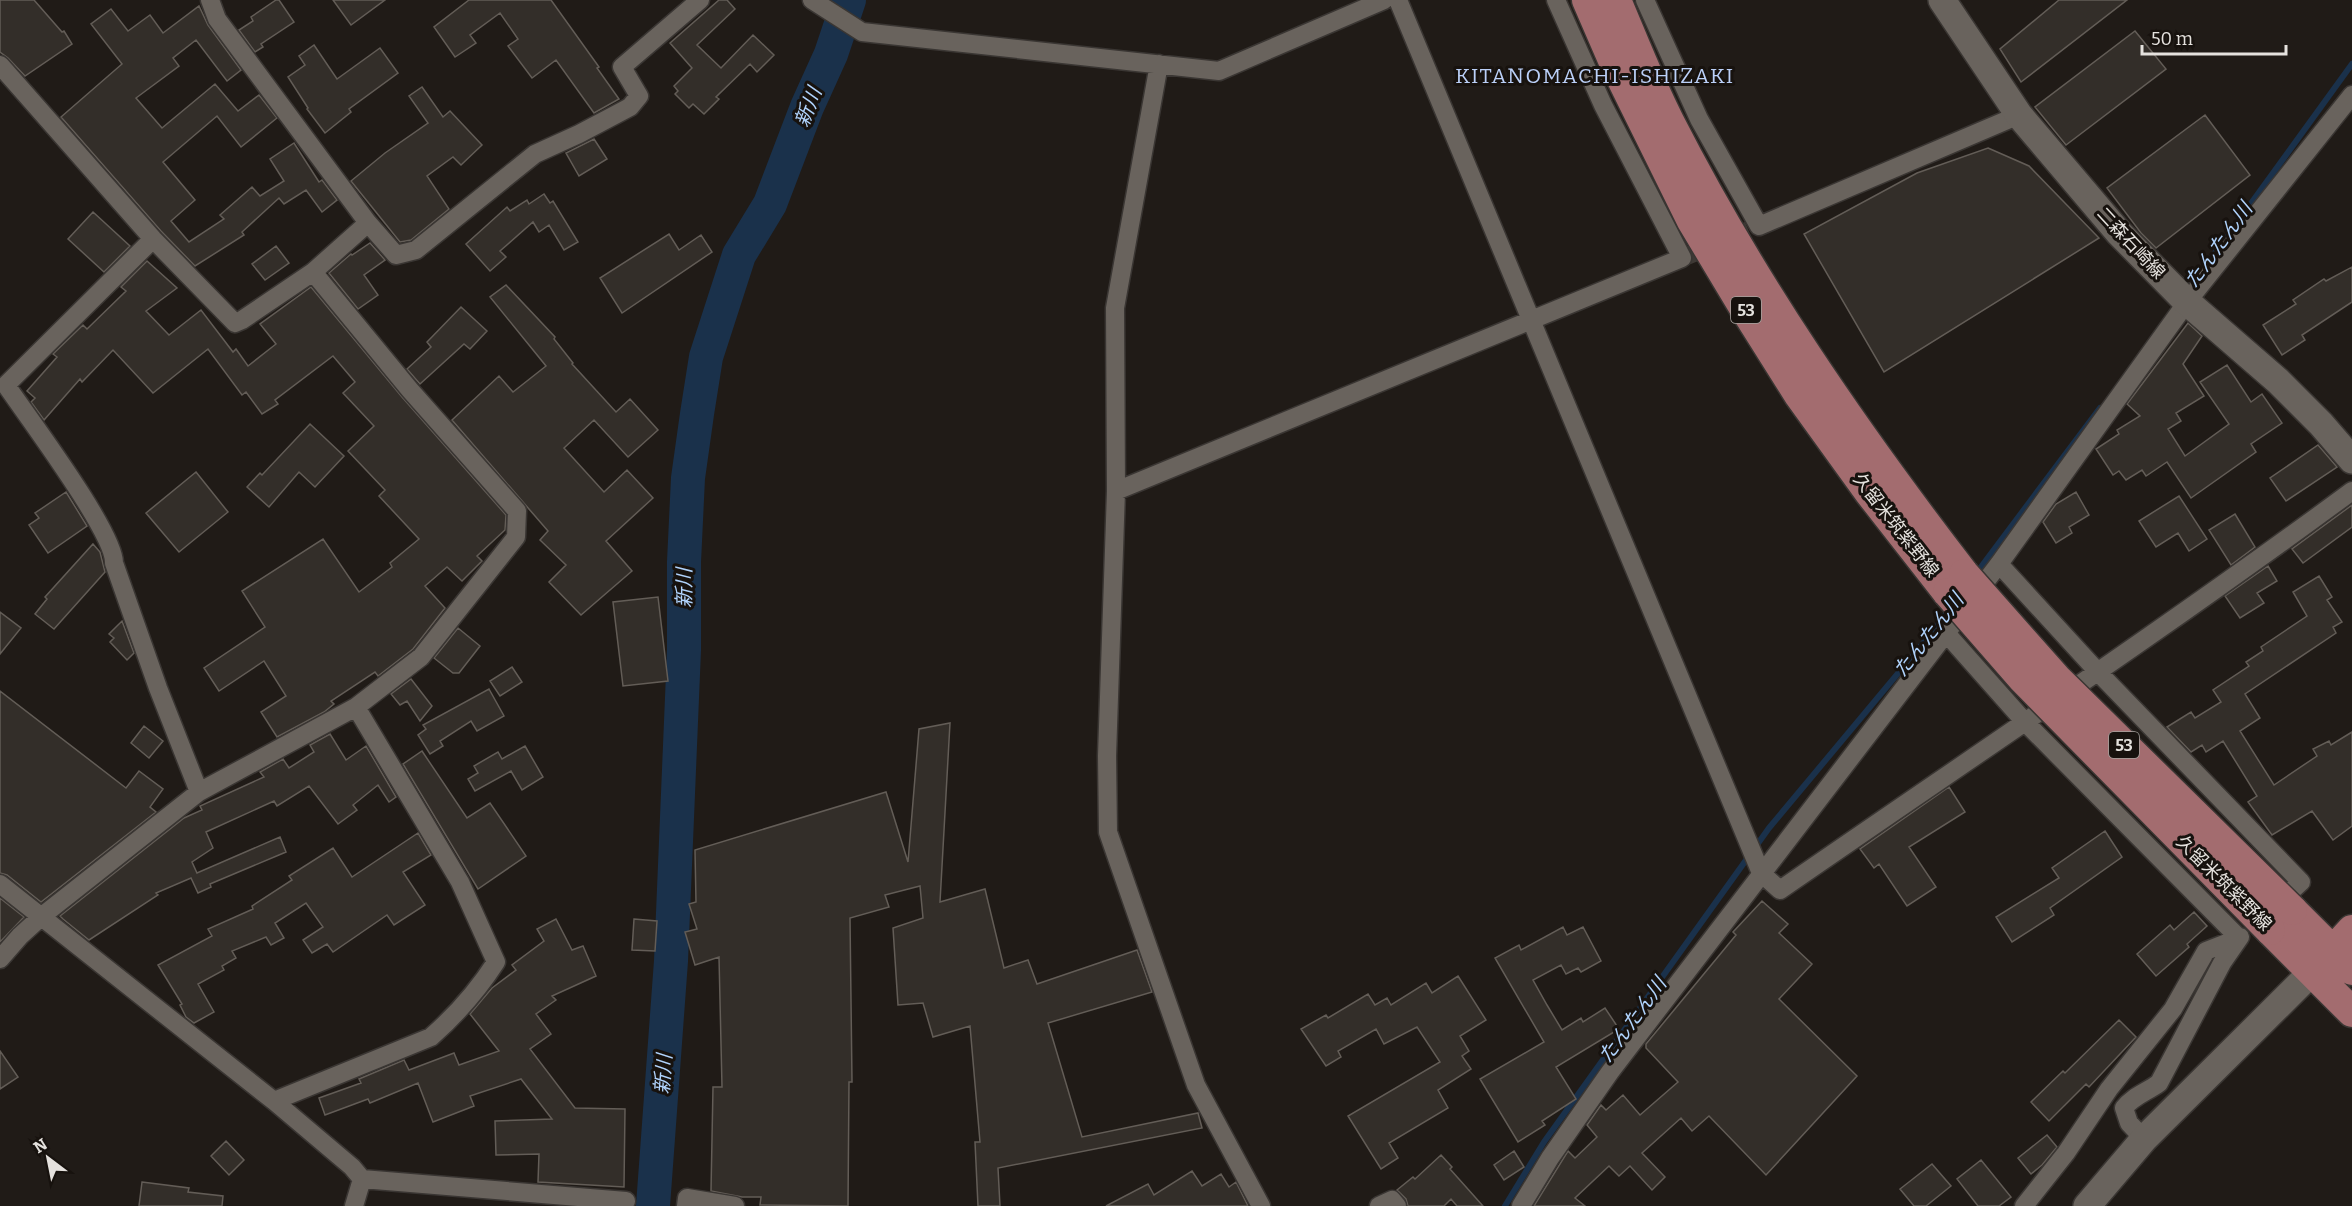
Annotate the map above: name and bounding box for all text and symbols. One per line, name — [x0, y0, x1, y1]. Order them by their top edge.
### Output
scale bar — [2142, 18, 2286, 56]
text: 50 m — [2151, 28, 2193, 50]
district label: KITANOMACHI-ISHIZAKI — [1455, 63, 1735, 89]
water label: 新川 — [790, 82, 827, 130]
water label: たんたん川 — [2179, 196, 2258, 293]
street label: 二森石崎線 — [2092, 203, 2170, 283]
road number: 53 — [1731, 297, 1761, 323]
street label: 久留米筑紫野線 — [1849, 469, 1943, 581]
water label: 新川 — [672, 566, 696, 608]
water label: たんたん川 — [1888, 587, 1969, 682]
road number: 53 — [2109, 732, 2139, 758]
street label: 久留米筑紫野線 — [2172, 831, 2276, 935]
water label: たんたん川 — [1593, 971, 1672, 1068]
water label: 新川 — [650, 1051, 677, 1095]
north arrow — [18, 1128, 78, 1188]
text: N — [30, 1134, 51, 1157]

